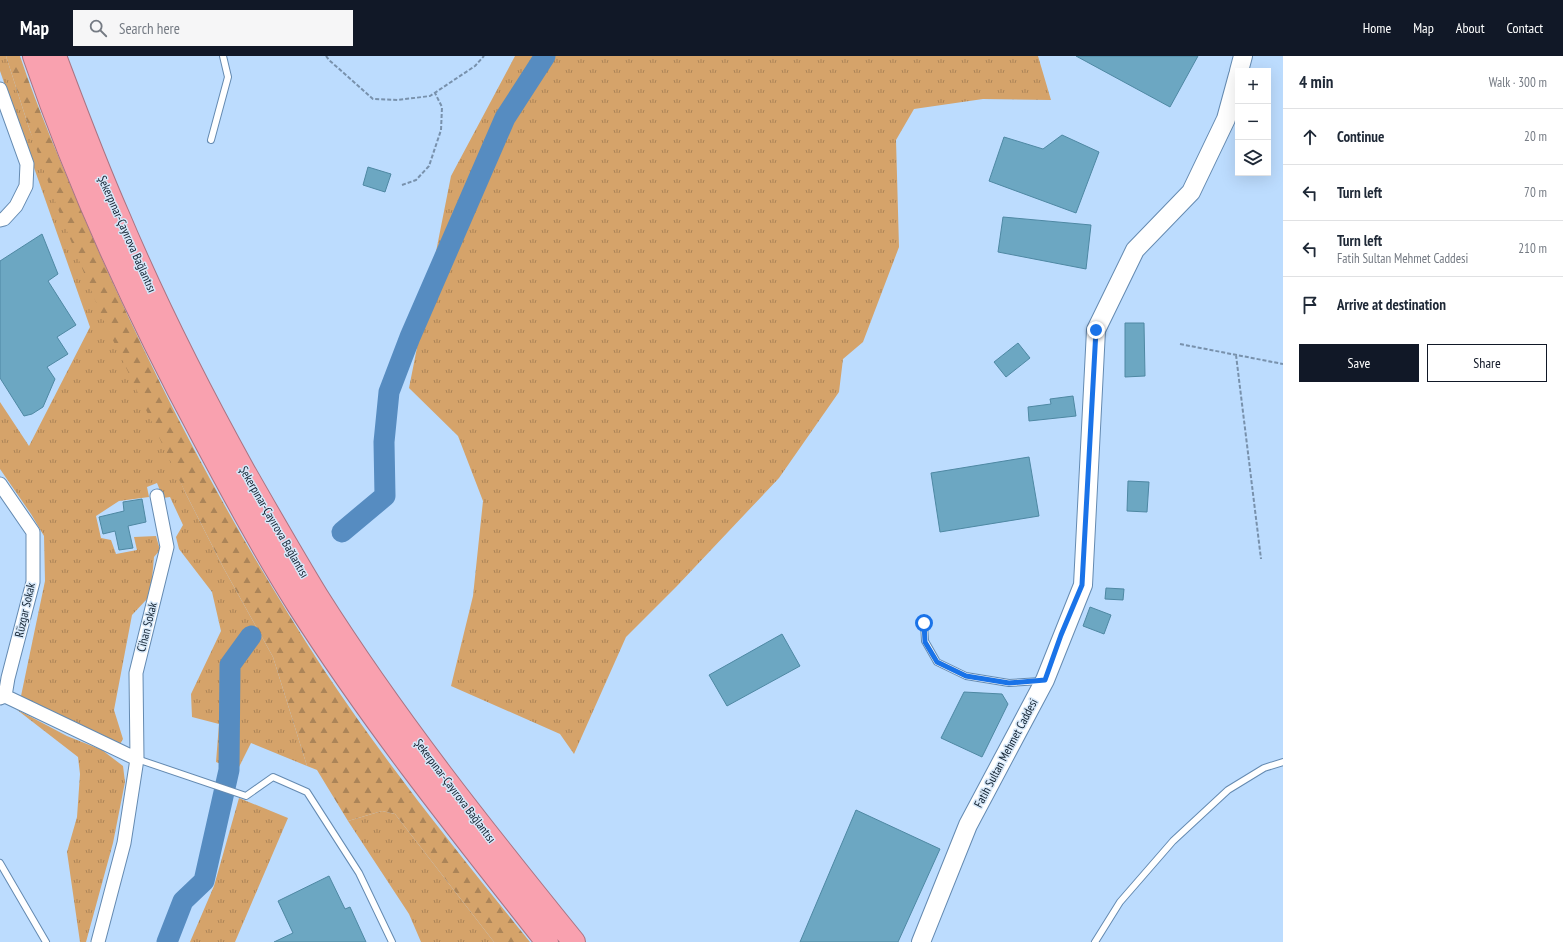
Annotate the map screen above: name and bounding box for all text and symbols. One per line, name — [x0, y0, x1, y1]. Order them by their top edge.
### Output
search box — [73, 10, 353, 46]
text: Map — [20, 16, 49, 40]
icon: search — [87, 17, 109, 39]
text: Search here — [119, 19, 180, 38]
text: Home — [1363, 19, 1391, 37]
text: Map — [1413, 19, 1434, 37]
text: About — [1456, 19, 1485, 37]
text: Contact — [1507, 19, 1543, 37]
map controls — [1235, 68, 1271, 176]
button: + — [1235, 68, 1271, 104]
text: 4 min — [1299, 71, 1333, 93]
text: Walk · 300 m — [1489, 74, 1547, 91]
button: − — [1235, 104, 1271, 140]
icon: ahead — [1299, 126, 1321, 148]
text: Continue — [1337, 127, 1384, 146]
text: 20 m — [1524, 128, 1547, 145]
button: layers — [1235, 140, 1271, 176]
street label: Şekerpınar-Çayırova Bağlantısı — [95, 173, 160, 295]
icon: left — [1299, 182, 1321, 204]
text: Turn left — [1337, 183, 1382, 202]
text: 70 m — [1524, 184, 1547, 201]
text: Turn left — [1337, 231, 1382, 250]
icon: left — [1299, 238, 1321, 260]
text: 210 m — [1518, 240, 1547, 257]
text: Fatih Sultan Mehmet Caddesi — [1337, 250, 1468, 267]
icon: arrive — [1299, 294, 1321, 316]
text: Arrive at destination — [1337, 295, 1446, 314]
route end — [1087, 321, 1105, 339]
button: Save — [1299, 344, 1419, 382]
button: Share — [1427, 344, 1547, 382]
street label: Şekerpınar-Çayırova Bağlantısı — [236, 463, 312, 580]
street label: Rüzgar Sokak — [11, 581, 38, 639]
street label: Cihan Sokak — [133, 600, 160, 653]
route start — [915, 614, 933, 632]
street label: Fatih Sultan Mehmet Caddesi — [970, 696, 1041, 810]
street label: Şekerpınar-Çayırova Bağlantısı — [411, 736, 499, 846]

